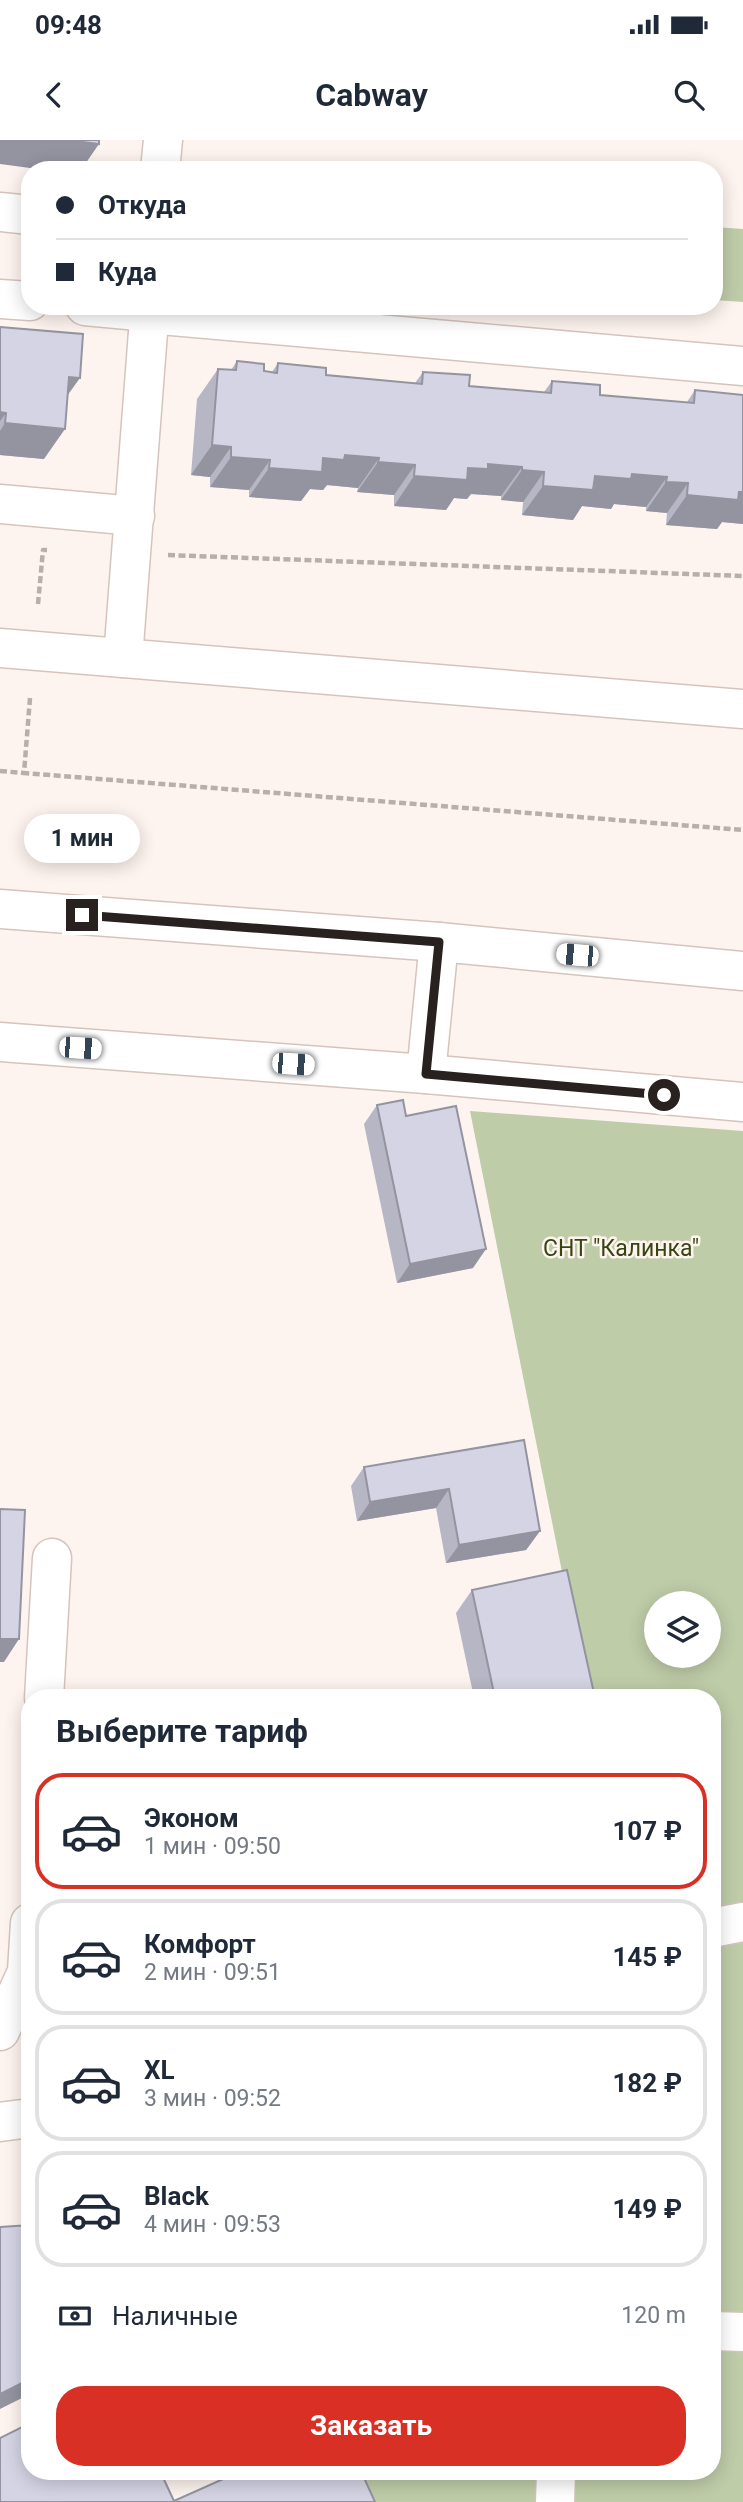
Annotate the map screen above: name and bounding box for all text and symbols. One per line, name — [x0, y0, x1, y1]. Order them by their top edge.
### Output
text: 09:48 — [35, 10, 102, 40]
icon: back — [35, 76, 73, 114]
text: Cabway — [315, 76, 428, 114]
icon: search — [670, 76, 708, 114]
text: Откуда — [98, 190, 187, 220]
text: Куда — [98, 257, 157, 287]
callout: 1 мин — [24, 814, 140, 862]
text: 1 мин — [51, 825, 113, 852]
route end — [66, 899, 98, 931]
car — [556, 943, 599, 967]
car — [59, 1036, 102, 1060]
car — [272, 1052, 315, 1076]
route start — [648, 1079, 680, 1111]
park label: СНТ "Калинка" — [543, 1235, 699, 1262]
map controls — [644, 1591, 721, 1668]
button: layers — [644, 1591, 721, 1668]
text: Выберите тариф — [56, 1712, 308, 1750]
icon: car — [60, 1800, 123, 1863]
text: Эконом — [144, 1803, 239, 1833]
text: 107 ₽ — [612, 1816, 682, 1846]
text: 1 мин · 09:50 — [144, 1833, 281, 1860]
icon: car — [60, 1926, 123, 1989]
text: Комфорт — [144, 1929, 256, 1959]
text: 145 ₽ — [612, 1942, 682, 1972]
text: 2 мин · 09:51 — [144, 1959, 281, 1986]
icon: car — [60, 2052, 123, 2115]
text: XL — [144, 2055, 175, 2085]
text: 182 ₽ — [612, 2068, 682, 2098]
text: 3 мин · 09:52 — [144, 2085, 281, 2112]
icon: car — [60, 2178, 123, 2241]
text: Black — [144, 2181, 209, 2211]
text: 149 ₽ — [612, 2194, 682, 2224]
text: 4 мин · 09:53 — [144, 2211, 281, 2238]
icon: cash — [56, 2297, 94, 2335]
text: Наличные — [112, 2301, 238, 2331]
text: 120 m — [621, 2302, 686, 2329]
button: Заказать — [56, 2386, 686, 2466]

